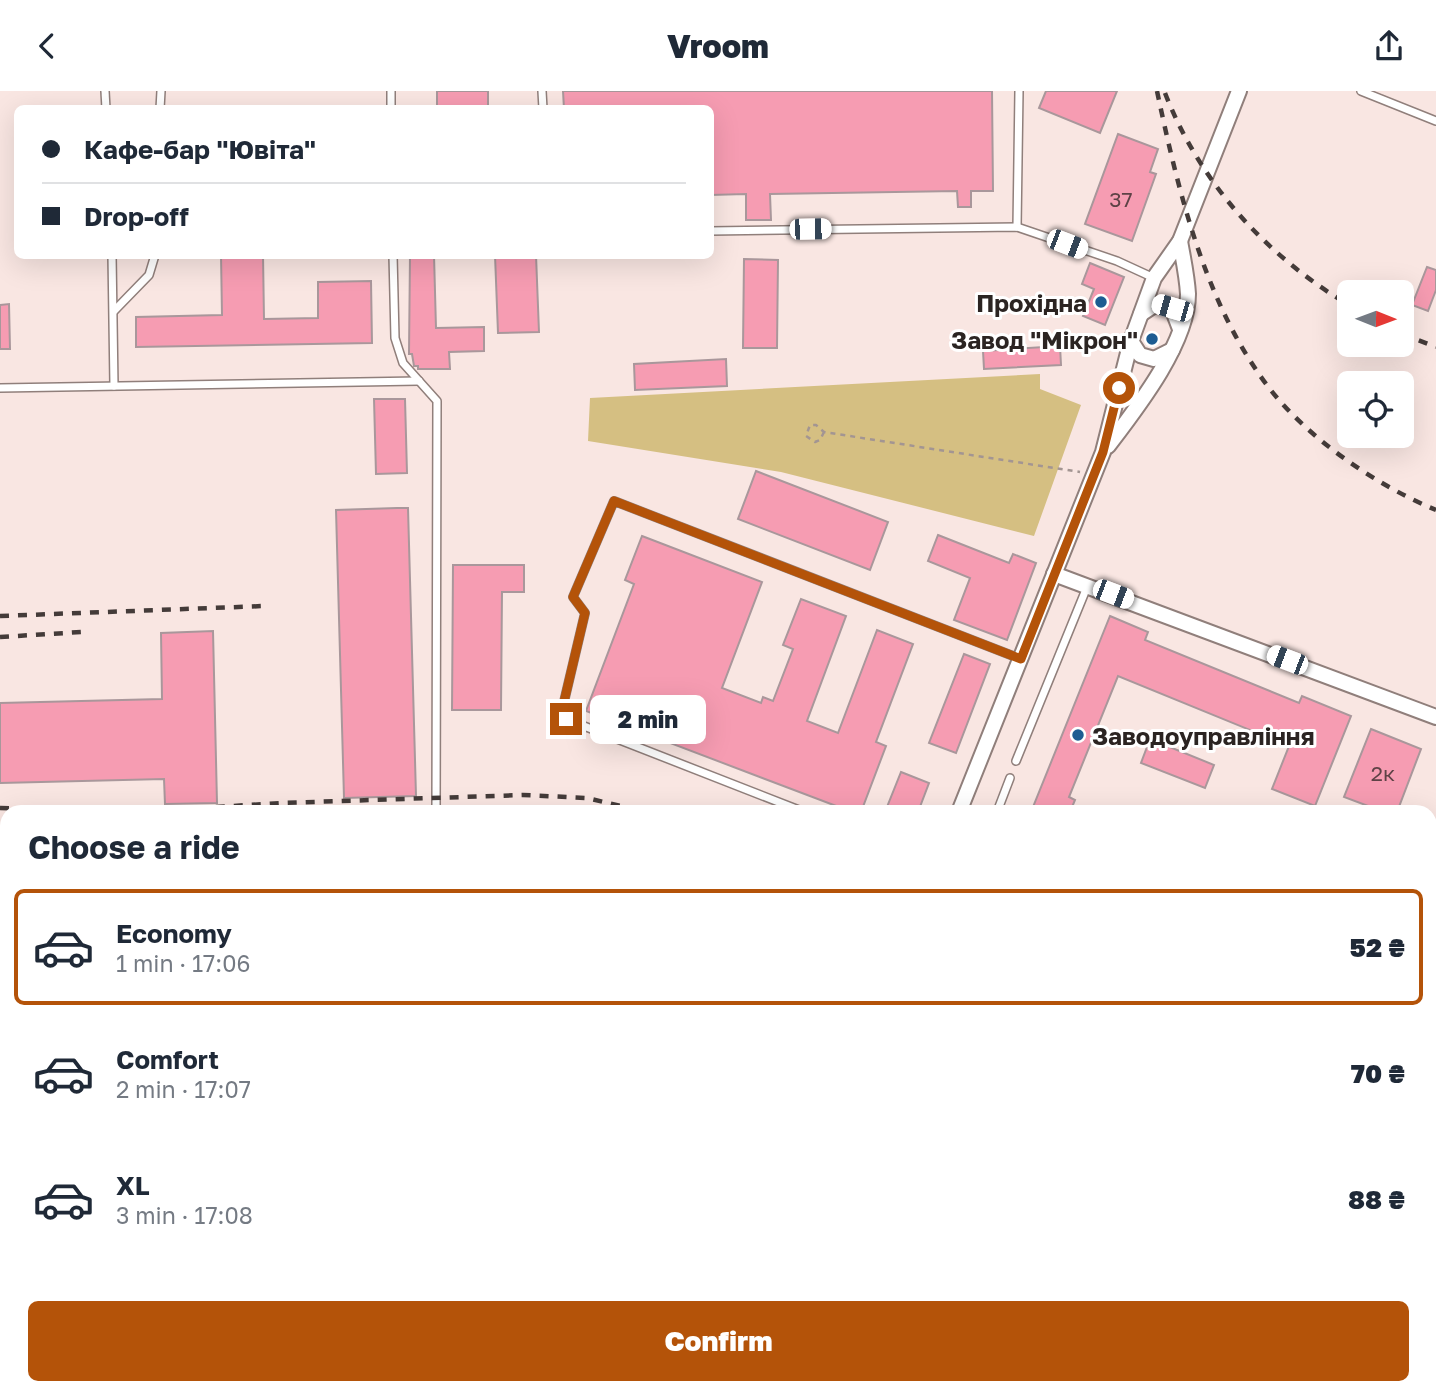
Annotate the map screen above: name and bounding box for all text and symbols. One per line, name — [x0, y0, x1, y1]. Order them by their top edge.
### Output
icon: back — [28, 27, 66, 65]
text: Vroom — [667, 27, 769, 65]
icon: share — [1370, 27, 1408, 65]
text: Кафе-бар "Ювіта" — [84, 134, 316, 165]
house number: 37 — [1109, 186, 1133, 212]
text: Drop-off — [84, 201, 189, 232]
car — [789, 218, 832, 240]
car — [1044, 227, 1091, 261]
north arrow — [1337, 280, 1414, 357]
map controls — [1337, 280, 1414, 448]
place label: Прохідна — [976, 288, 1087, 317]
car — [1149, 292, 1196, 324]
marker: Прохідна — [1093, 294, 1109, 310]
place label: Завод "Мікрон" — [951, 325, 1138, 354]
marker: Завод "Мікрон" — [1144, 331, 1160, 347]
button: locate — [1337, 371, 1414, 448]
route start — [1103, 372, 1135, 404]
car — [1090, 577, 1137, 611]
car — [1264, 643, 1311, 677]
callout: 2 min — [590, 695, 706, 743]
route end — [550, 703, 582, 735]
text: 2 min — [618, 705, 678, 733]
place label: Заводоуправління — [1092, 721, 1315, 750]
marker: Заводоуправління — [1070, 727, 1086, 743]
house number: 2к — [1371, 760, 1395, 786]
text: Choose a ride — [28, 828, 240, 866]
icon: car — [32, 916, 95, 979]
text: Economy — [116, 918, 232, 949]
text: 52 ₴ — [1350, 932, 1405, 963]
text: 1 min · 17:06 — [116, 949, 250, 977]
icon: car — [32, 1042, 95, 1105]
text: Comfort — [116, 1044, 219, 1075]
text: 70 ₴ — [1351, 1058, 1405, 1089]
text: 2 min · 17:07 — [116, 1075, 251, 1103]
icon: car — [32, 1168, 95, 1231]
text: XL — [116, 1170, 150, 1201]
text: 88 ₴ — [1348, 1184, 1405, 1215]
text: 3 min · 17:08 — [116, 1201, 253, 1229]
button: Confirm — [28, 1301, 1409, 1381]

